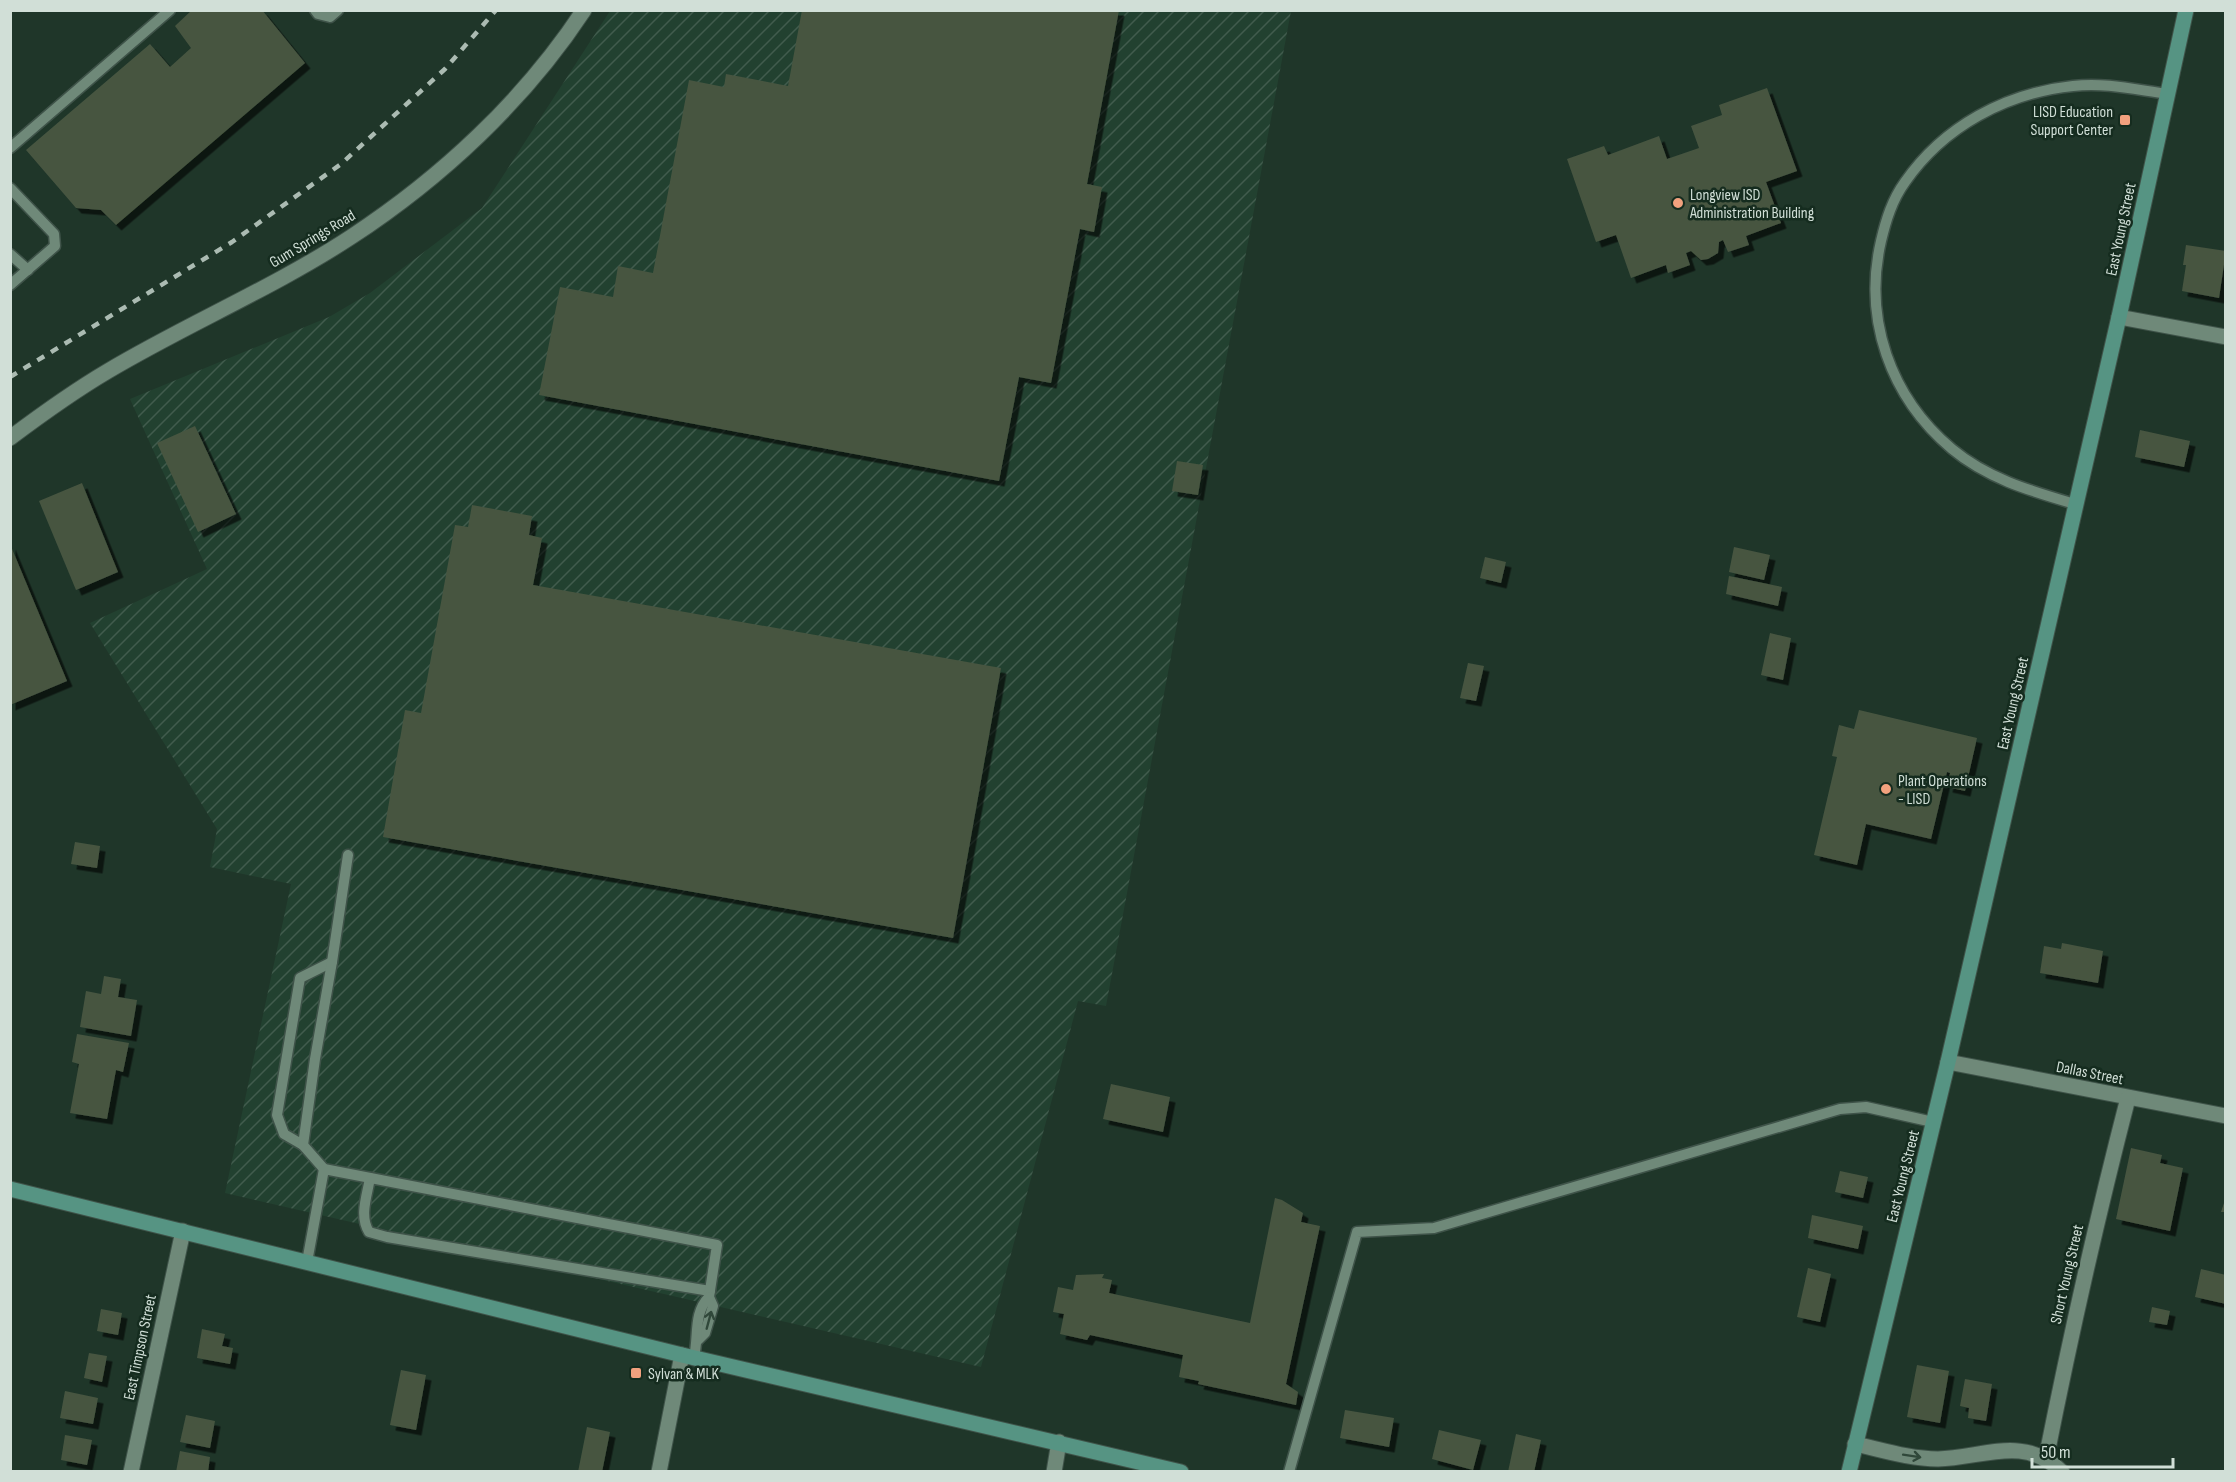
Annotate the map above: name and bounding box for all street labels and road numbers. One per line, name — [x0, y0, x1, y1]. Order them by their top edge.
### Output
street label: East Young Street — [2102, 181, 2141, 277]
street label: Gum Springs Road — [266, 206, 359, 272]
street label: East Young Street — [1994, 655, 2033, 751]
street label: Dallas Street — [2054, 1058, 2125, 1089]
street label: East Young Street — [1883, 1128, 1924, 1224]
street label: Short Young Street — [2047, 1223, 2088, 1326]
street label: East Timpson Street — [120, 1293, 161, 1402]

